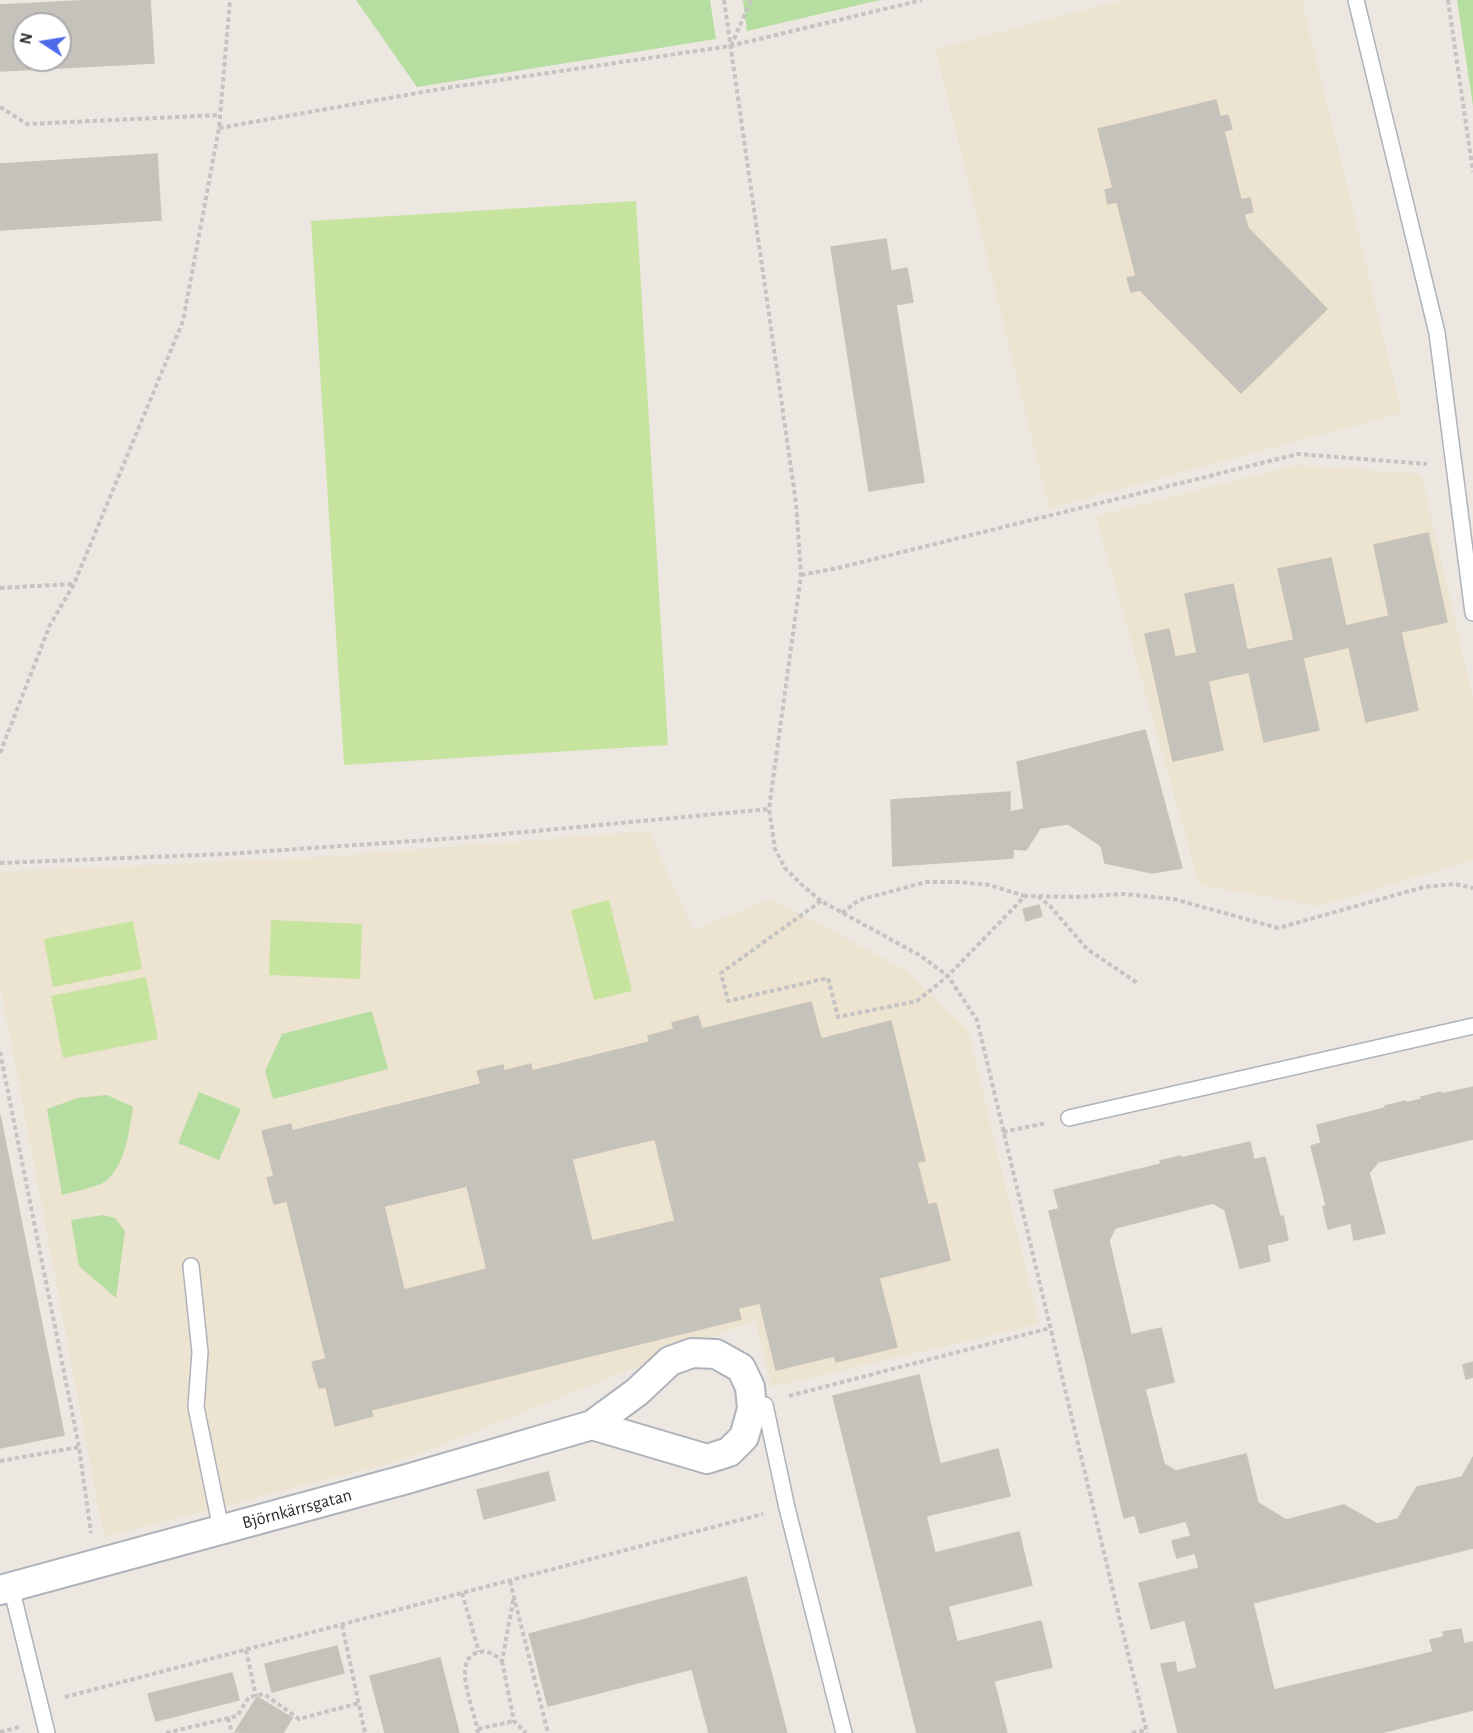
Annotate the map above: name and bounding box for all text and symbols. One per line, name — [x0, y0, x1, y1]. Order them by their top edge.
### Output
north arrow — [12, 12, 72, 72]
text: N — [17, 32, 35, 46]
street label: Björnkärrsgatan — [240, 1484, 354, 1534]

